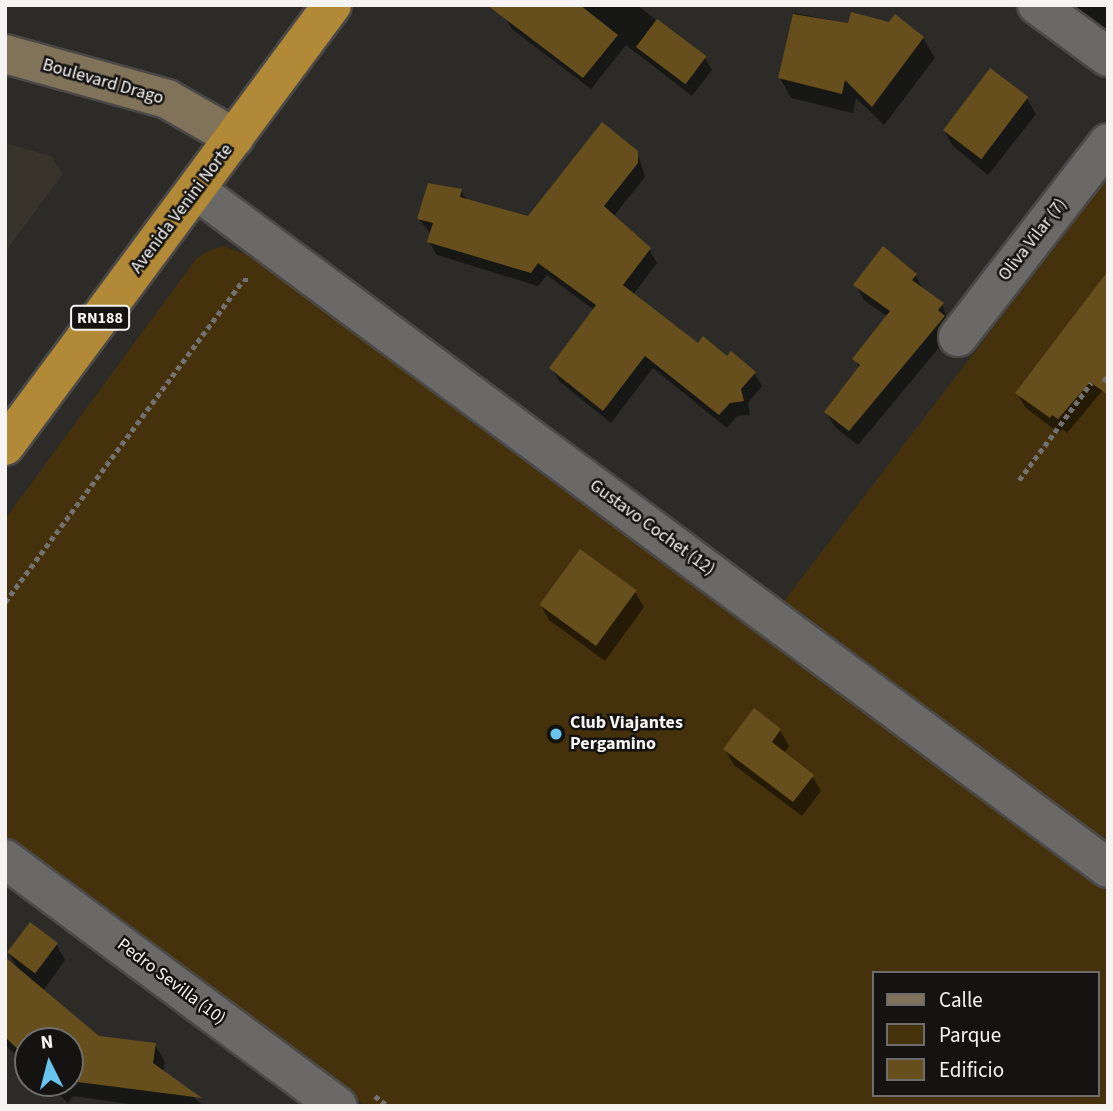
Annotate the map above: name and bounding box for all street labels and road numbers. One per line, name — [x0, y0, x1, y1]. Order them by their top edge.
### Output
street label: Boulevard Drago — [40, 54, 166, 110]
street label: Avenida Venini Norte — [126, 140, 238, 278]
street label: Oliva Vilar (7) — [994, 194, 1072, 286]
road number: RN188 — [68, 306, 132, 330]
street label: Gustavo Cochet (12) — [585, 475, 719, 581]
street label: Pedro Sevilla (10) — [113, 934, 229, 1030]

